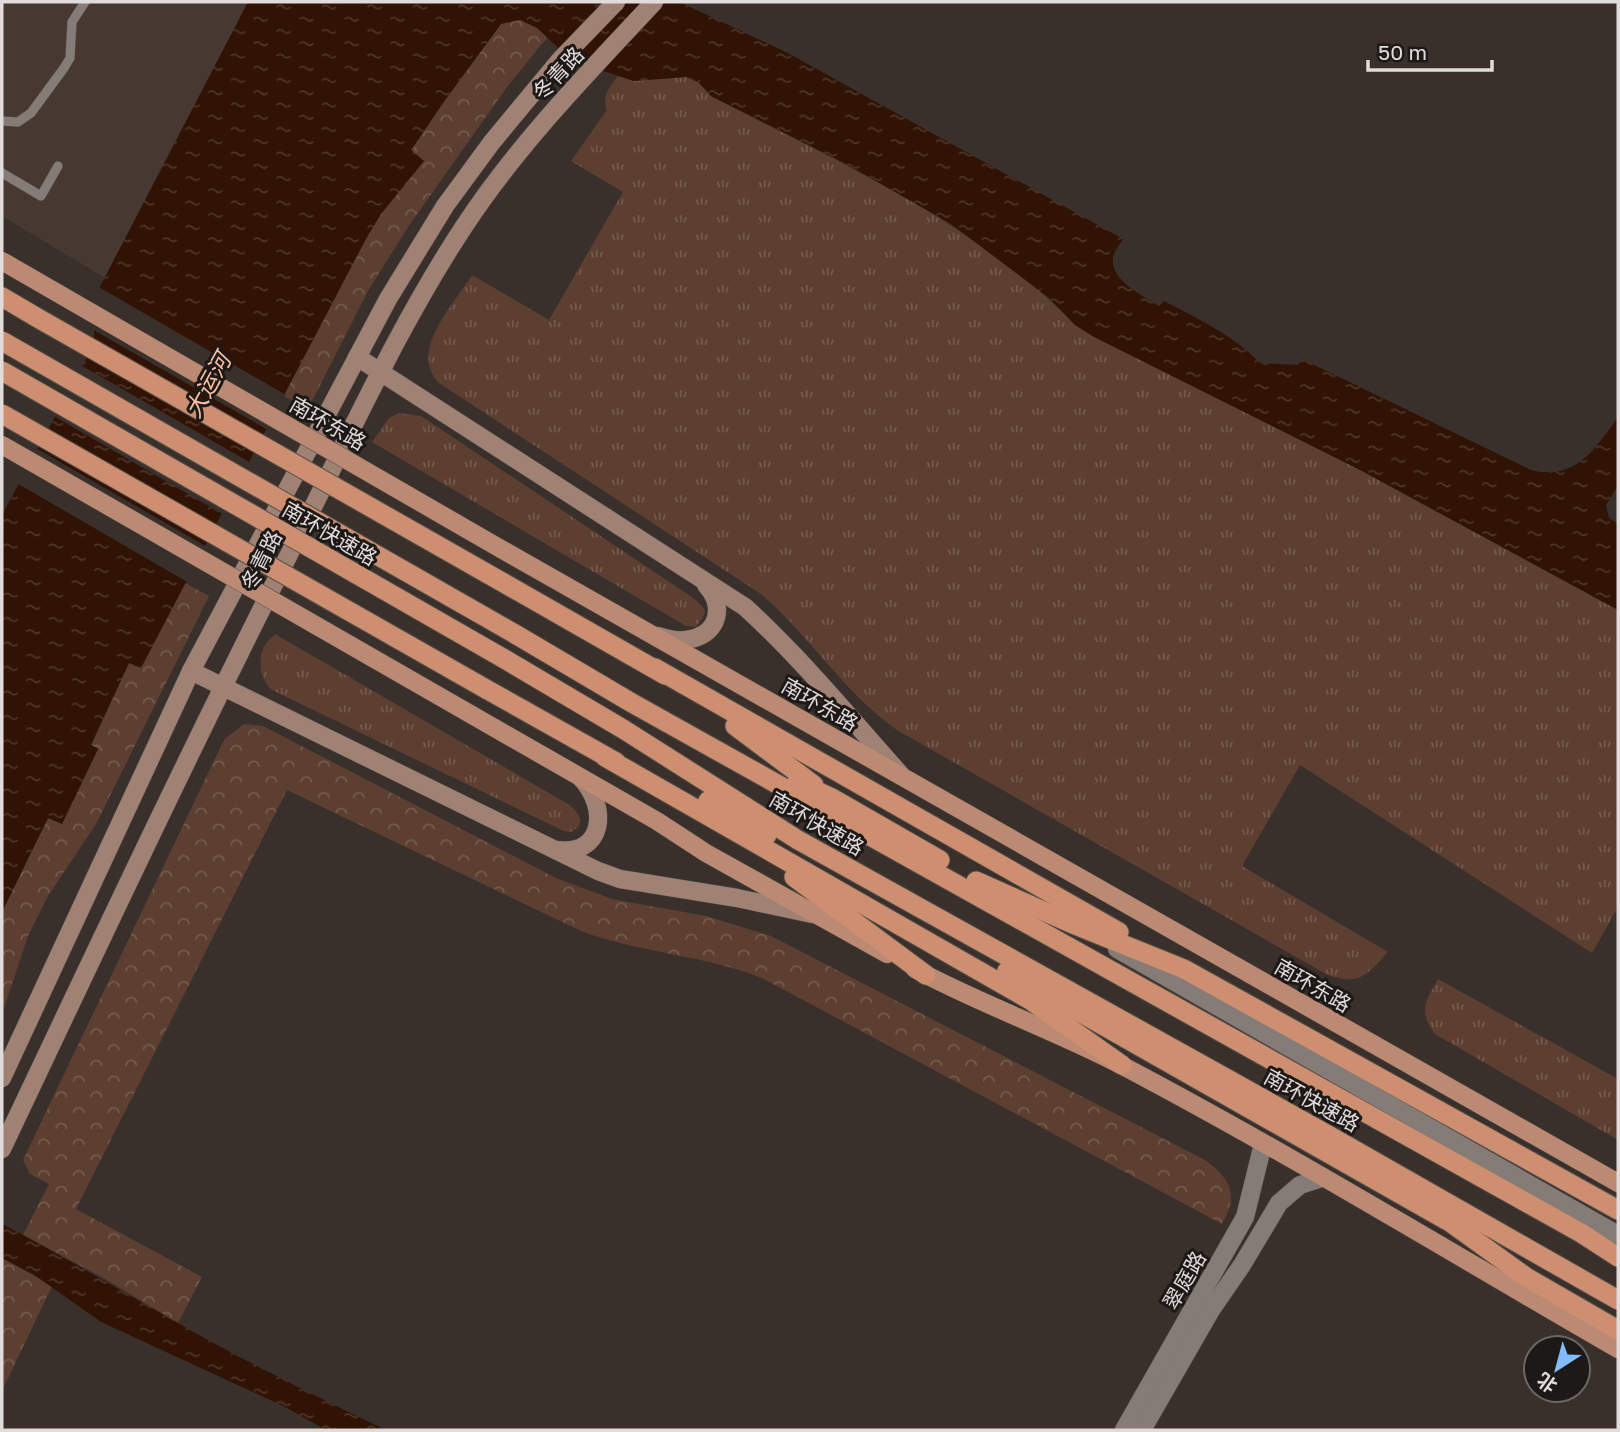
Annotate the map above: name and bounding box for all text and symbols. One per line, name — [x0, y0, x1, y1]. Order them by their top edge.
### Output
scale bar — [1368, 28, 1492, 72]
text: 50 m — [1378, 39, 1427, 65]
street label: 冬青路 — [527, 41, 589, 105]
water label: 大运河 — [178, 345, 238, 422]
street label: 南环东路 — [285, 391, 371, 455]
street label: 南环快速路 — [278, 495, 382, 571]
street label: 冬青路 — [235, 526, 287, 594]
street label: 南环东路 — [777, 672, 863, 736]
street label: 南环快速路 — [765, 785, 869, 861]
street label: 南环东路 — [1270, 953, 1356, 1017]
street label: 南环快速路 — [1260, 1063, 1364, 1137]
street label: 翠庭路 — [1157, 1246, 1211, 1314]
north arrow — [1522, 1334, 1592, 1404]
text: 北 — [1532, 1368, 1561, 1398]

